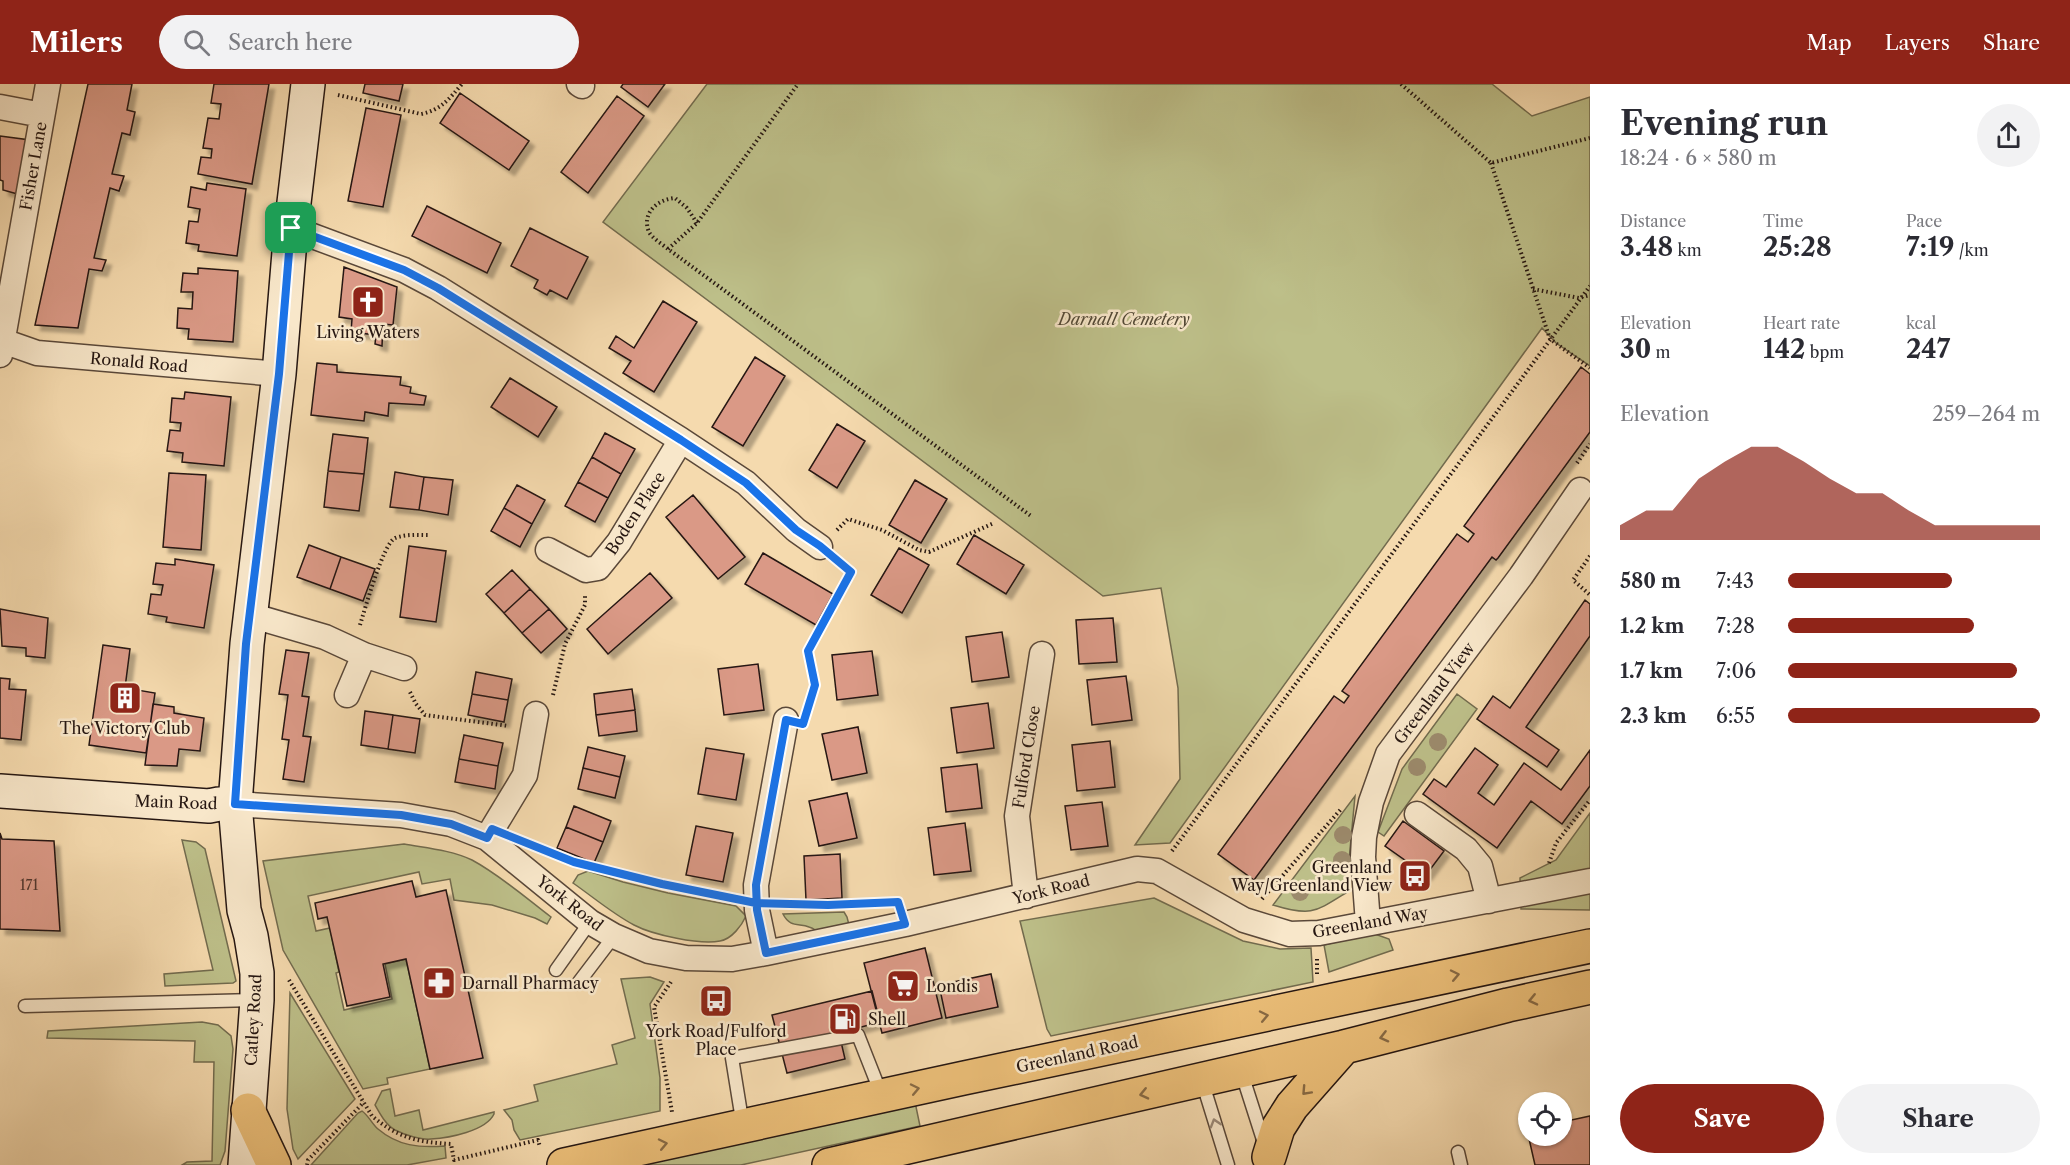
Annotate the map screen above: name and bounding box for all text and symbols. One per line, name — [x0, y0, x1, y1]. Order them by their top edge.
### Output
search box — [159, 15, 579, 69]
text: Milers — [30, 25, 123, 59]
icon: search — [180, 26, 213, 59]
text: Search here — [228, 29, 353, 56]
text: Map — [1807, 30, 1852, 55]
text: Layers — [1885, 30, 1950, 55]
text: Share — [1983, 30, 2040, 55]
text: Evening run — [1620, 103, 1828, 144]
button: share — [1977, 104, 2040, 167]
street label: Fisher Lane — [15, 120, 51, 212]
text: 18:24 · 6 × 580 m — [1620, 146, 1777, 170]
pin — [265, 202, 316, 253]
icon: arrive — [274, 211, 307, 244]
text: Distance — [1620, 211, 1686, 231]
text: Time — [1763, 211, 1803, 231]
text: Pace — [1906, 211, 1942, 231]
text: 3.48 — [1620, 231, 1673, 263]
text: 25:28 — [1763, 231, 1832, 263]
text: 7:19 — [1906, 231, 1955, 263]
text: km — [1673, 240, 1702, 260]
text: /km — [1955, 240, 1989, 260]
church icon: Living Waters — [350, 284, 386, 320]
park label: Darnall Cemetery — [1056, 309, 1190, 329]
text: Elevation — [1620, 313, 1691, 333]
text: Heart rate — [1763, 313, 1840, 333]
text: kcal — [1906, 313, 1936, 333]
place label: Living Waters — [316, 322, 420, 342]
text: 30 — [1620, 333, 1651, 365]
text: 142 — [1763, 333, 1805, 365]
text: 247 — [1906, 333, 1950, 365]
text: m — [1651, 342, 1670, 362]
text: bpm — [1805, 342, 1844, 362]
street label: Ronald Road — [89, 348, 189, 376]
text: Elevation — [1620, 402, 1709, 426]
text: 259–264 m — [1932, 402, 2040, 426]
street label: Boden Place — [601, 468, 669, 558]
text: 580 m — [1620, 569, 1681, 593]
text: 7:43 — [1716, 569, 1754, 593]
text: 1.2 km — [1620, 614, 1684, 638]
text: 7:28 — [1716, 614, 1755, 638]
street label: Greenland View — [1389, 638, 1479, 748]
text: 1.7 km — [1620, 659, 1683, 683]
text: 7:06 — [1716, 659, 1756, 683]
building icon: The Victory Club — [107, 680, 143, 716]
street label: Fulford Close — [1008, 704, 1044, 810]
text: 2.3 km — [1620, 704, 1687, 728]
text: 6:55 — [1716, 704, 1755, 728]
place label: The Victory Club — [60, 718, 190, 738]
street label: Main Road — [134, 791, 218, 813]
place label: Greenland Way/Greenland View — [1230, 857, 1393, 895]
bus stop icon: Greenland Way/Greenland View — [1397, 858, 1433, 894]
street label: York Road — [532, 870, 607, 935]
street label: York Road — [1009, 870, 1092, 908]
house number: 171 — [20, 876, 38, 894]
street label: Greenland Way — [1311, 902, 1430, 942]
pharmacy icon: Darnall Pharmacy — [421, 965, 457, 1001]
supermarket icon: Londis — [885, 968, 921, 1004]
one-way arrow — [1449, 969, 1459, 982]
street label: Catley Road — [241, 973, 265, 1066]
place label: Darnall Pharmacy — [462, 973, 600, 993]
place label: Londis — [926, 976, 978, 996]
bus stop icon: York Road/Fulford Place — [698, 983, 734, 1019]
one-way arrow — [1528, 992, 1538, 1005]
fuel station icon: Shell — [827, 1001, 863, 1037]
place label: Shell — [868, 1009, 906, 1029]
one-way arrow — [1259, 1010, 1269, 1023]
place label: York Road/Fulford Place — [644, 1021, 787, 1059]
one-way arrow — [1379, 1030, 1389, 1043]
street label: Greenland Road — [1014, 1031, 1140, 1077]
one-way arrow — [909, 1083, 919, 1096]
button: Save — [1620, 1084, 1824, 1153]
button: Share — [1836, 1084, 2040, 1153]
one-way arrow — [1302, 1085, 1313, 1095]
one-way arrow — [1140, 1086, 1150, 1099]
map controls — [1518, 1092, 1572, 1146]
button: locate — [1518, 1092, 1572, 1146]
one-way arrow — [1210, 1118, 1222, 1129]
one-way arrow — [657, 1139, 667, 1152]

